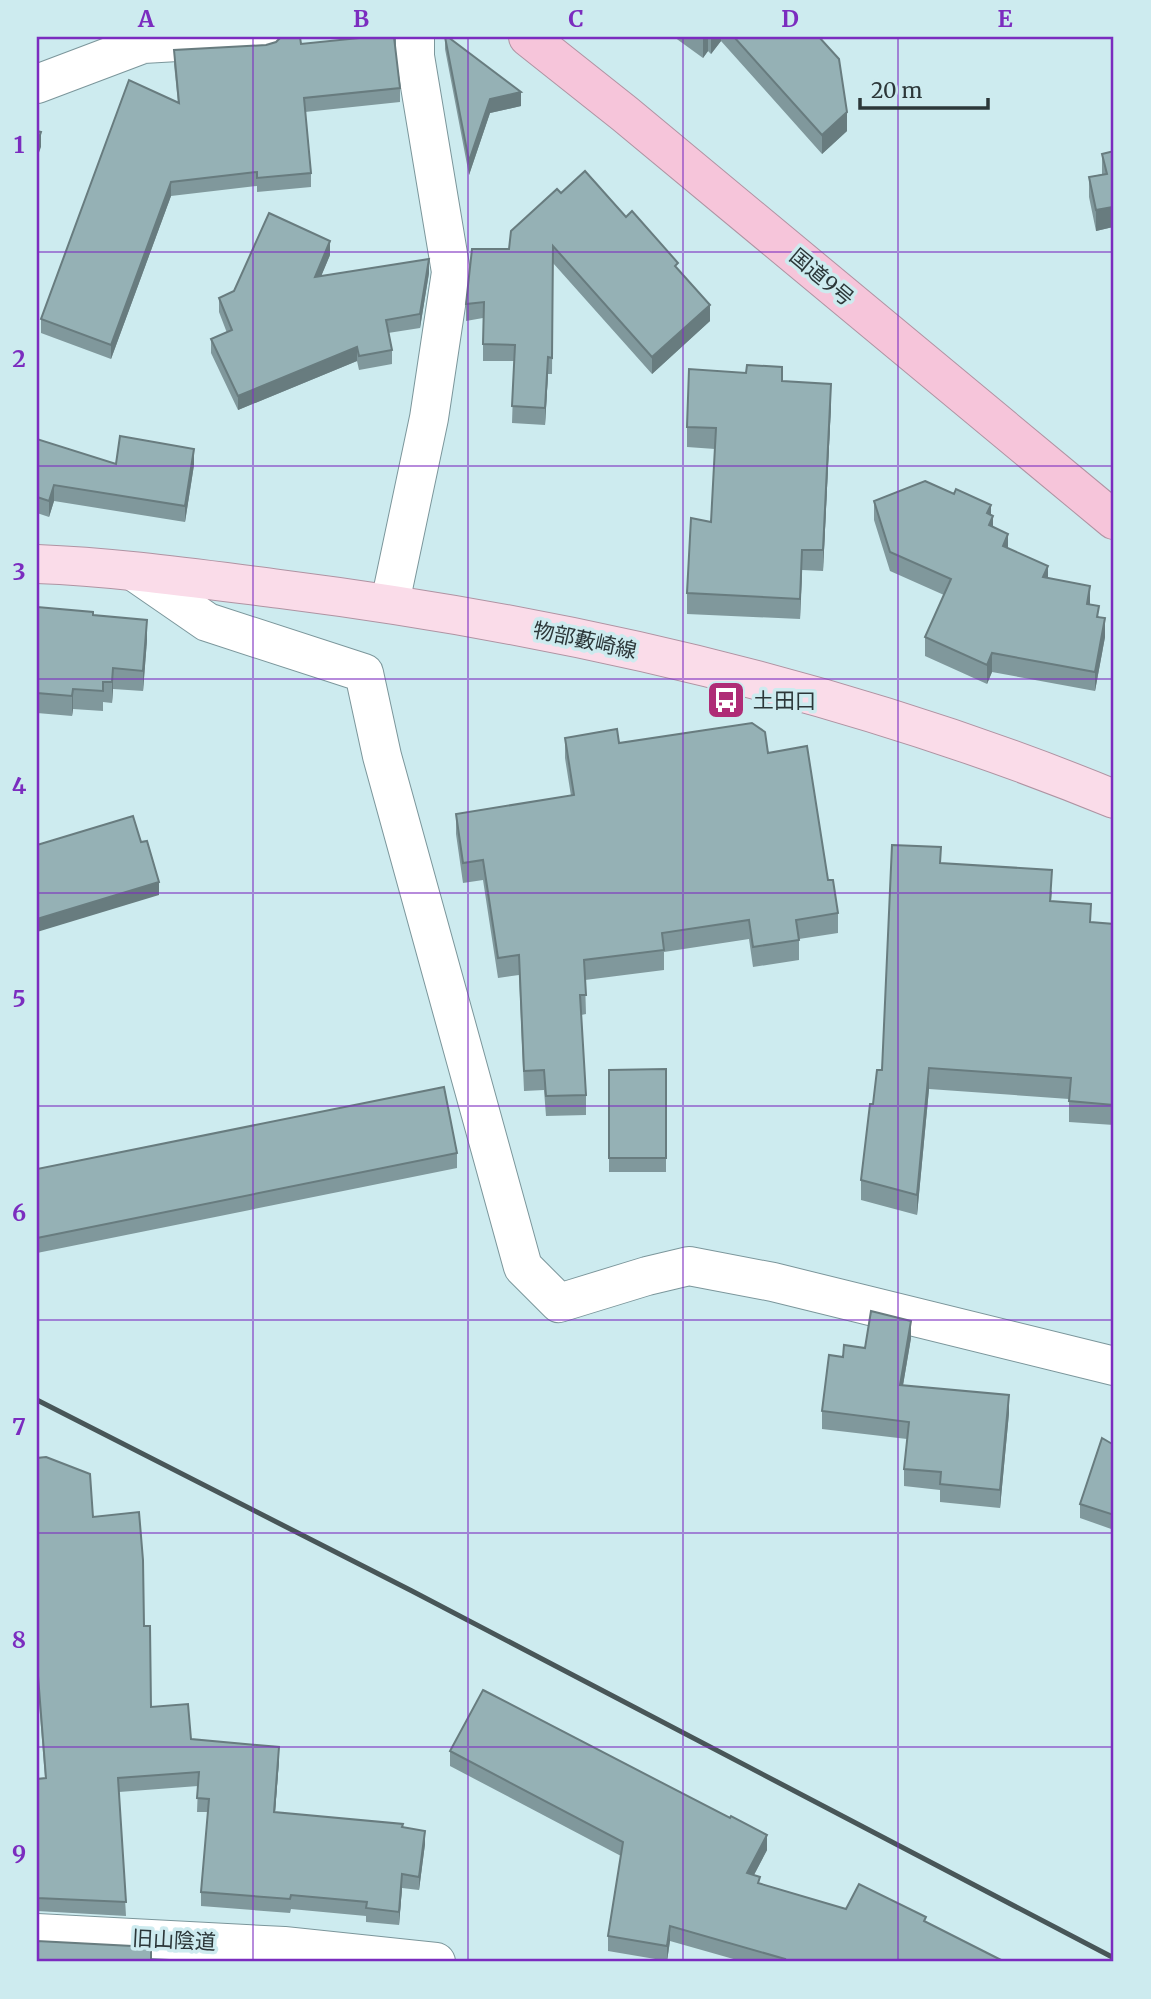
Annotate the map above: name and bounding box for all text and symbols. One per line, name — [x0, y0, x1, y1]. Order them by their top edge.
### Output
text: A — [137, 4, 155, 33]
text: B — [353, 4, 369, 33]
text: C — [568, 4, 584, 33]
text: D — [781, 4, 799, 33]
text: E — [997, 4, 1013, 33]
scale bar — [860, 66, 988, 110]
text: 20 m — [871, 77, 923, 104]
text: 1 — [14, 130, 25, 159]
street label: 国道9号 — [784, 242, 860, 312]
text: 2 — [12, 344, 26, 373]
text: 3 — [12, 557, 26, 586]
street label: 物部藪崎線 — [531, 616, 639, 664]
bus stop icon: 土田口 — [705, 679, 747, 721]
place label: 土田口 — [753, 687, 816, 714]
text: 4 — [12, 771, 27, 800]
text: 5 — [12, 984, 26, 1013]
text: 6 — [12, 1198, 26, 1227]
text: 7 — [12, 1412, 26, 1441]
text: 8 — [12, 1625, 26, 1654]
text: 9 — [12, 1839, 26, 1868]
street label: 旧山陰道 — [131, 1924, 217, 1956]

